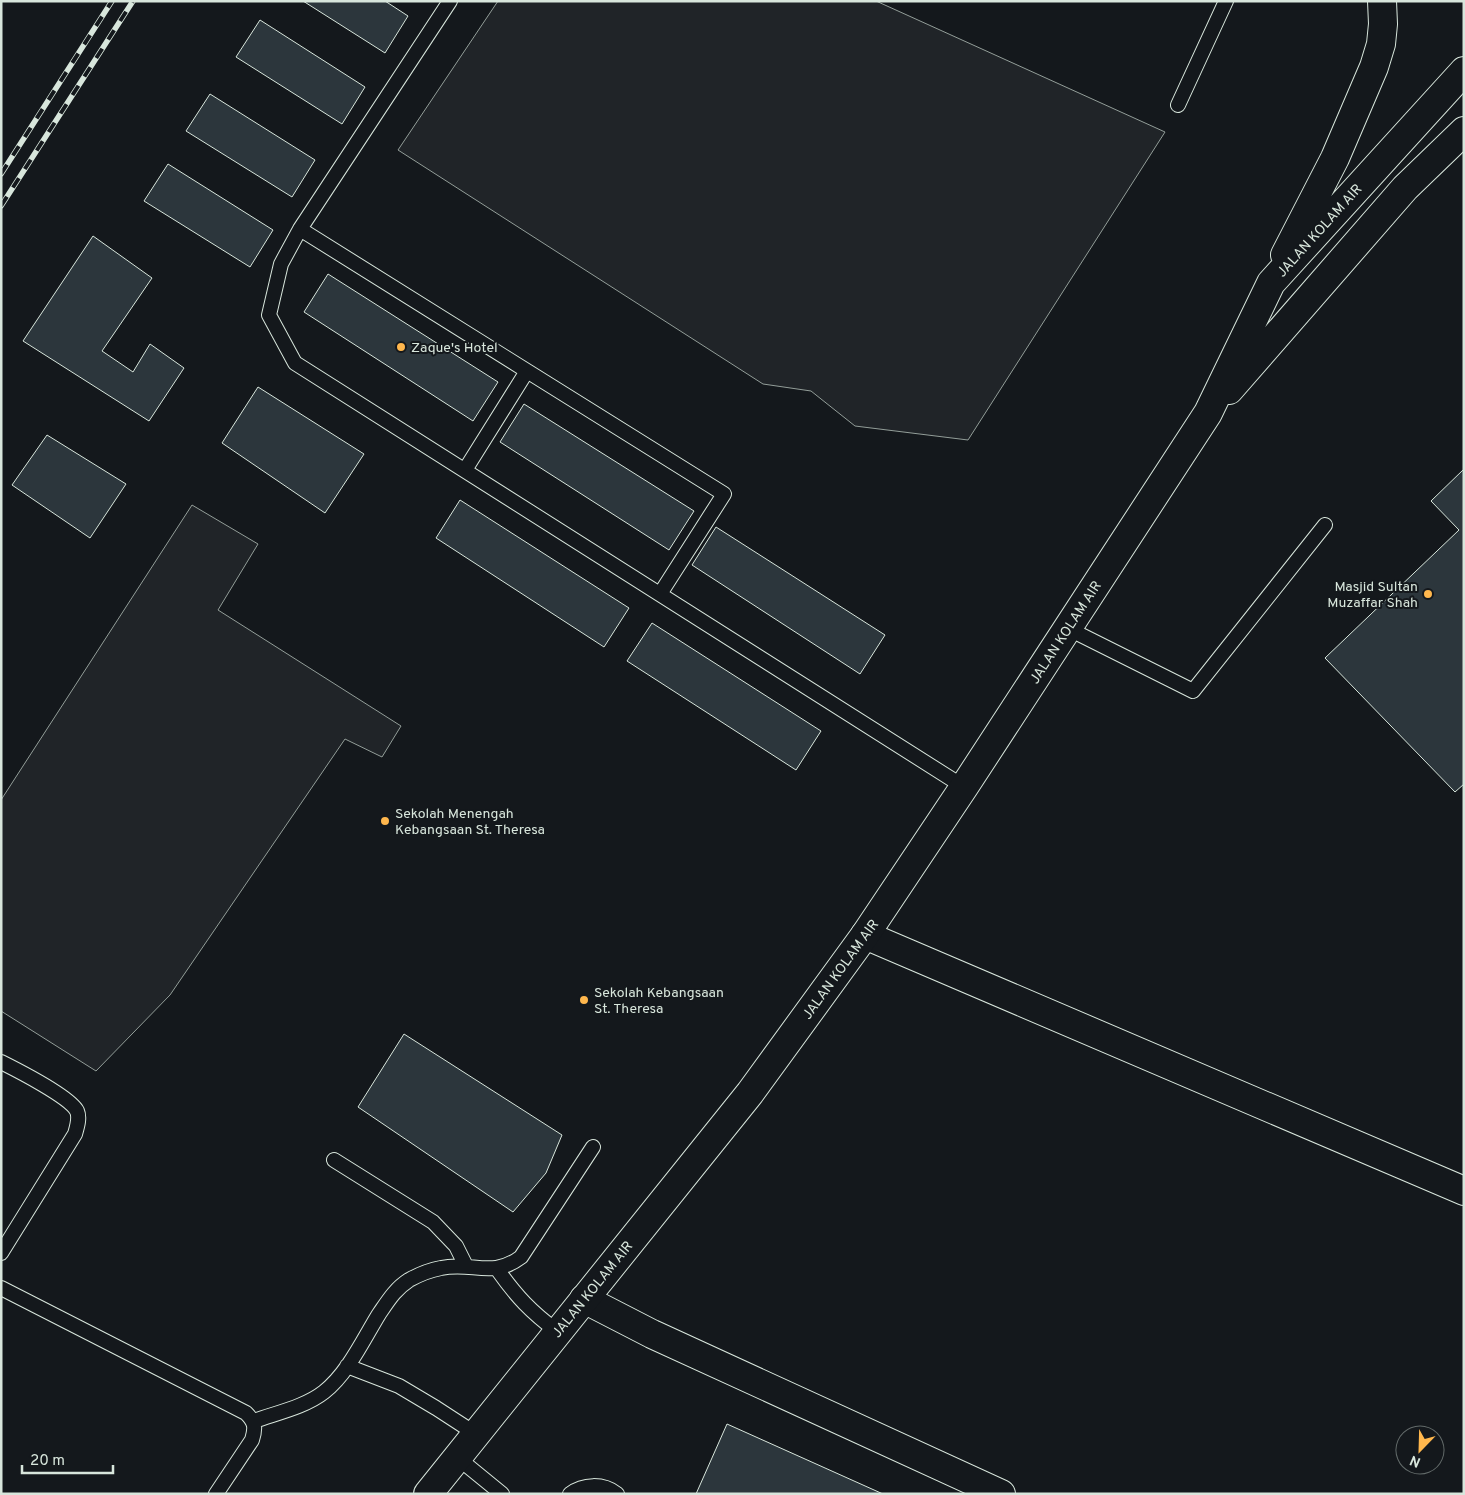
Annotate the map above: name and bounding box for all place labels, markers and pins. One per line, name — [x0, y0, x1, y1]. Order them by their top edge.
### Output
place label: Zaque's Hotel — [411, 340, 498, 357]
marker: Zaque's Hotel — [395, 341, 407, 353]
place label: Masjid Sultan Muzaffar Shah — [1327, 579, 1418, 612]
marker: Masjid Sultan Muzaffar Shah — [1422, 588, 1434, 600]
place label: Sekolah Menengah Kebangsaan St. Theresa — [395, 806, 545, 839]
marker: Sekolah Menengah Kebangsaan St. Theresa — [379, 815, 391, 827]
place label: Sekolah Kebangsaan St. Theresa — [594, 985, 724, 1018]
marker: Sekolah Kebangsaan St. Theresa — [578, 994, 590, 1006]

